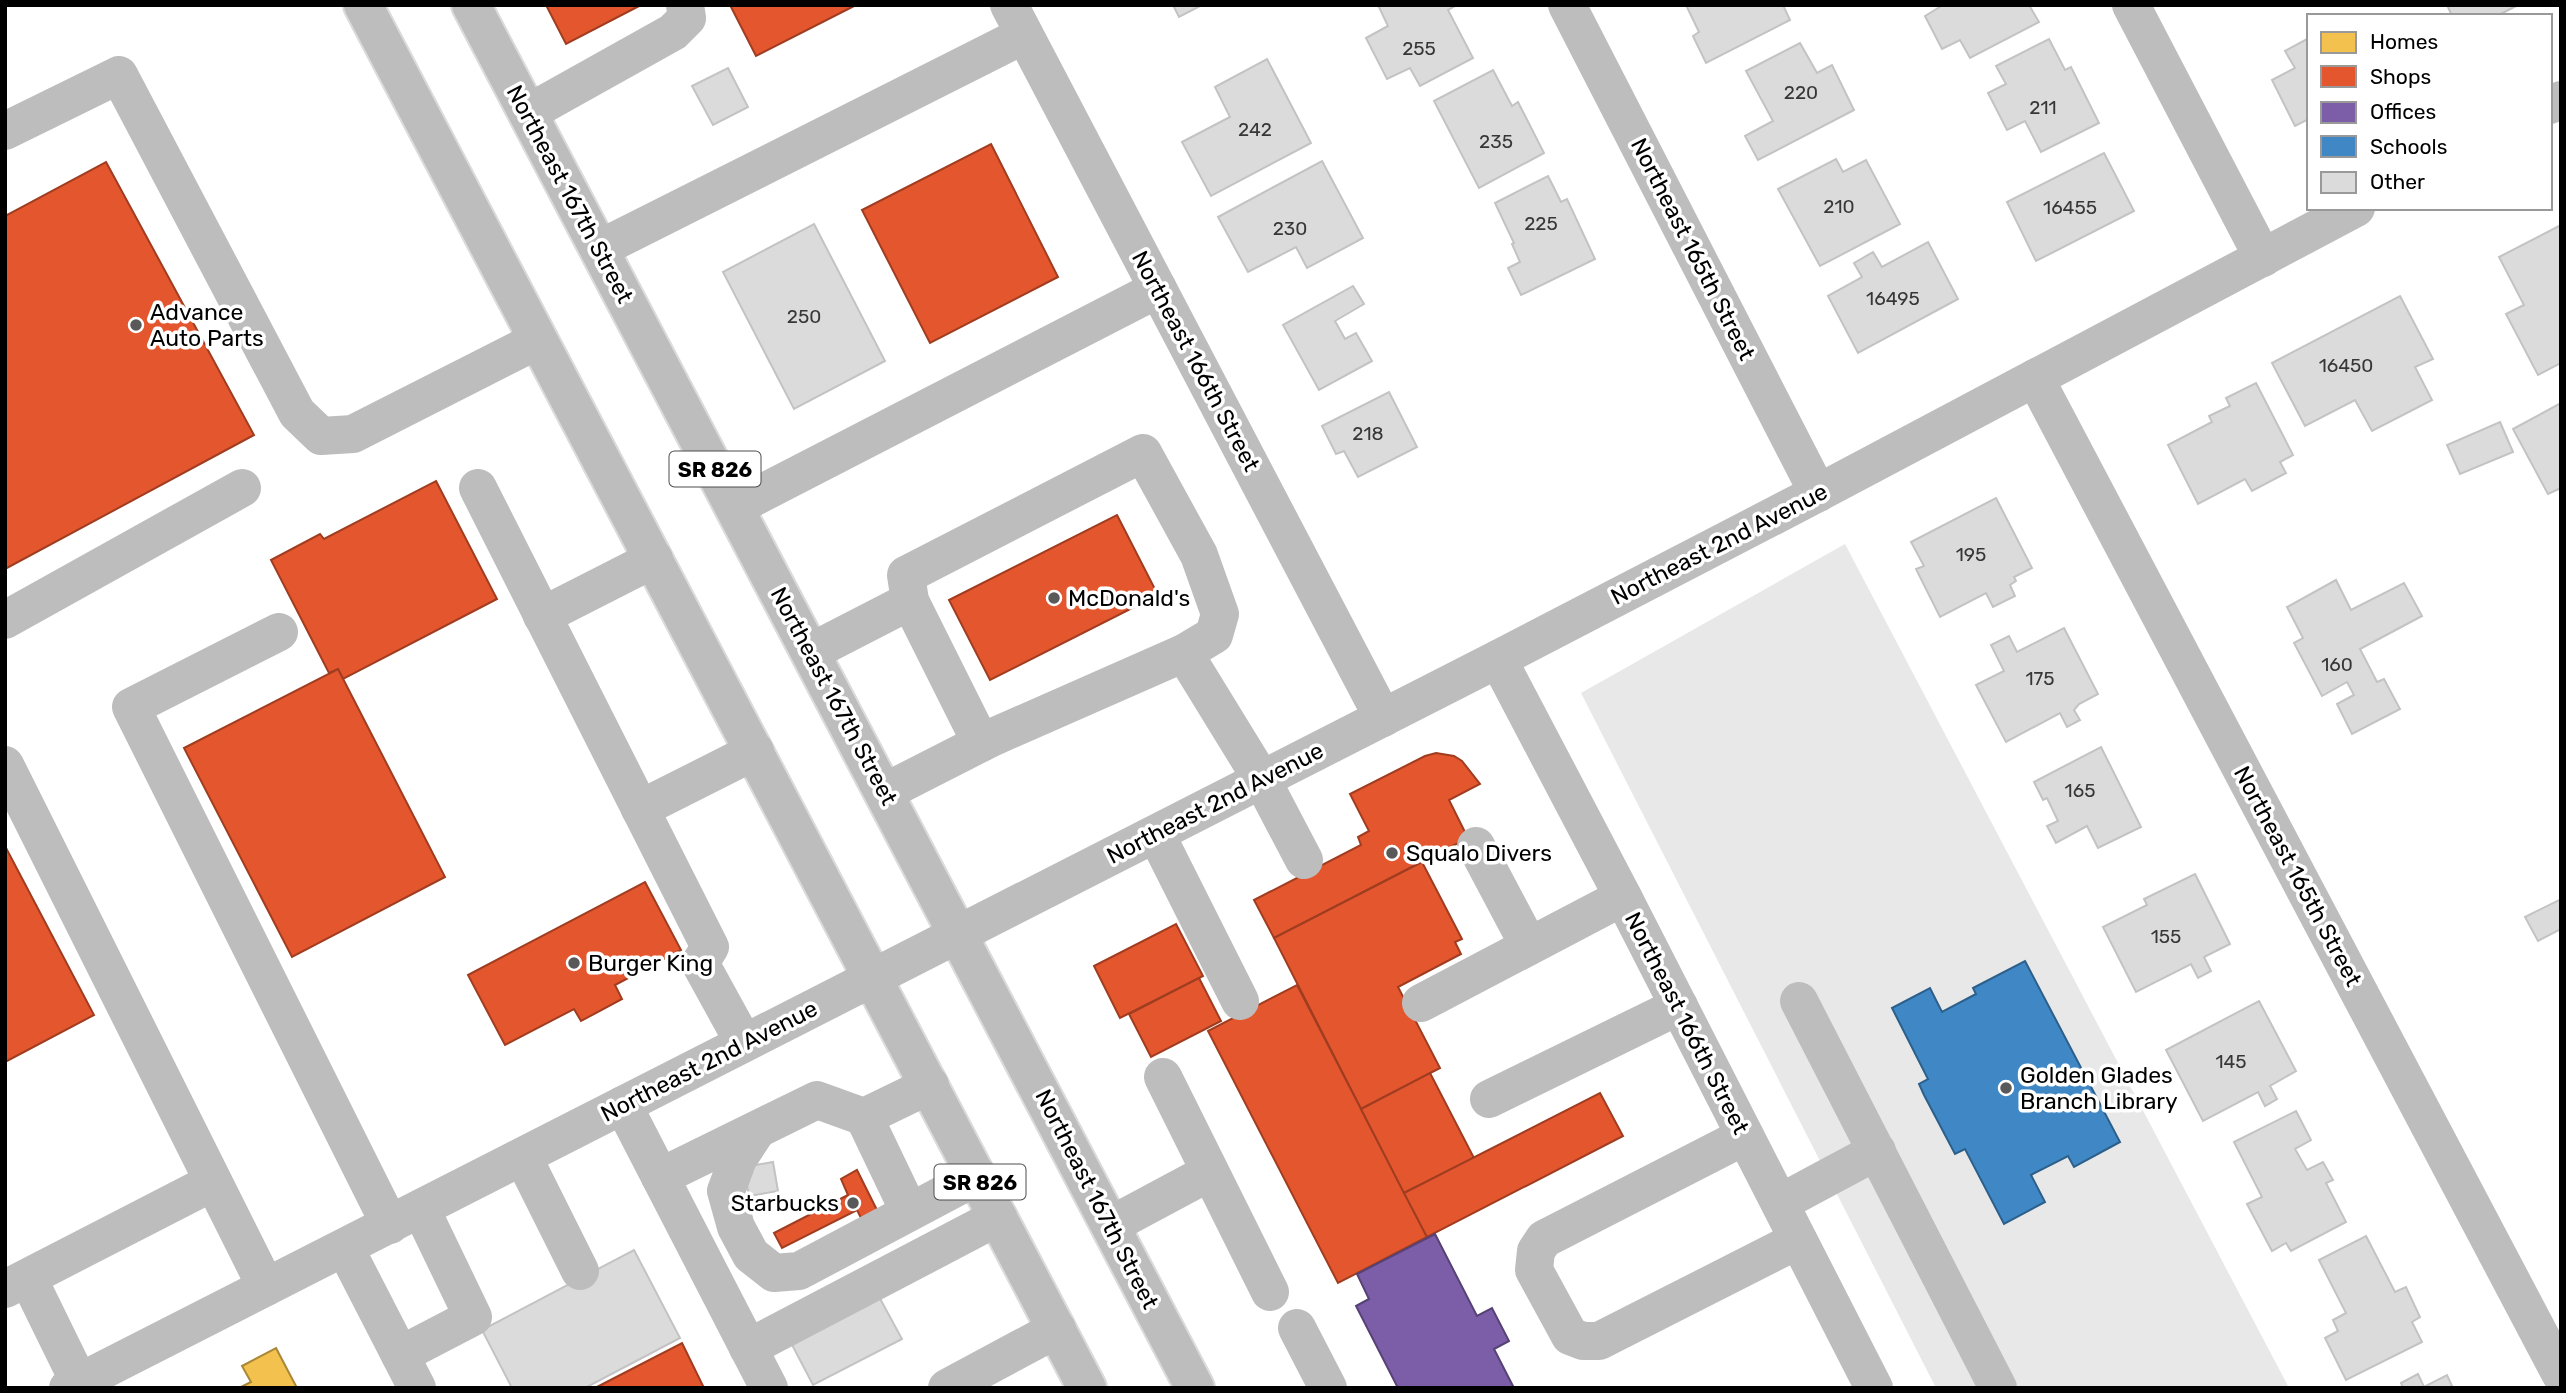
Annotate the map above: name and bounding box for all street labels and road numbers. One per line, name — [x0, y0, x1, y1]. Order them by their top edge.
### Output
street label: Northeast 167th Street — [501, 80, 639, 308]
street label: Northeast 165th Street — [1625, 133, 1761, 365]
street label: Northeast 166th Street — [1126, 246, 1266, 476]
road number: SR 826 — [670, 452, 760, 486]
street label: Northeast 2nd Avenue — [1606, 477, 1832, 611]
street label: Northeast 167th Street — [765, 582, 903, 810]
street label: Northeast 2nd Avenue — [1102, 736, 1328, 870]
street label: Northeast 165th Street — [2228, 761, 2368, 991]
street label: Northeast 166th Street — [1619, 907, 1755, 1139]
street label: Northeast 2nd Avenue — [596, 994, 822, 1128]
street label: Northeast 167th Street — [1029, 1084, 1165, 1314]
road number: SR 826 — [934, 1164, 1026, 1200]

